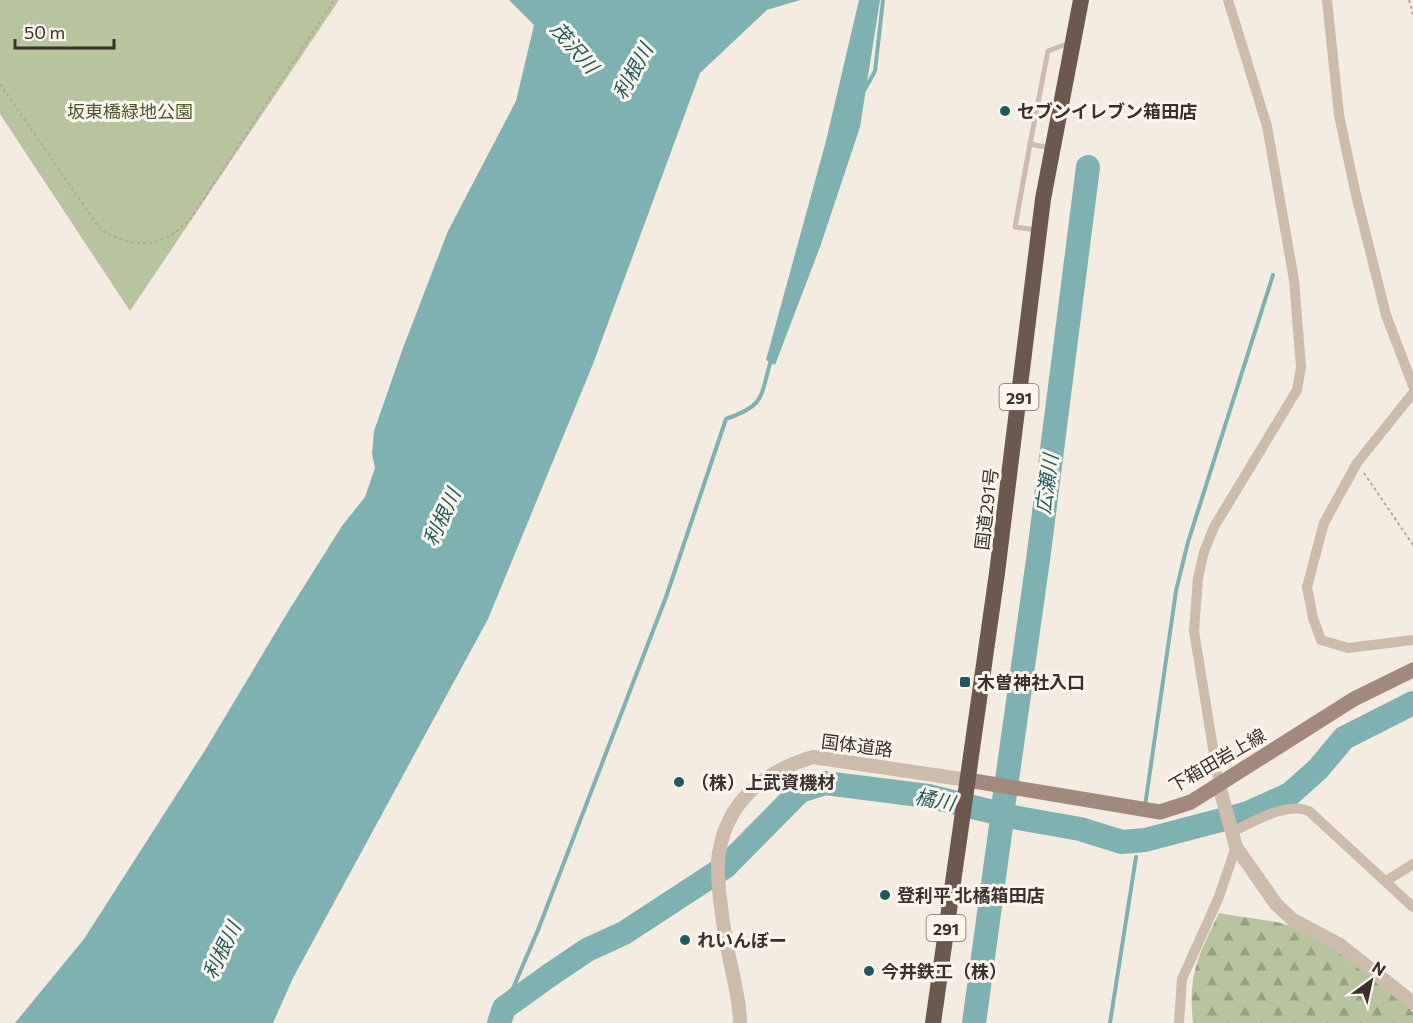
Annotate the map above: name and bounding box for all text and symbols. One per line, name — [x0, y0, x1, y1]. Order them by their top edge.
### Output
scale bar — [15, 12, 114, 50]
water label: 茂沢川 — [546, 16, 605, 79]
text: 50 m — [24, 21, 65, 43]
water label: 利根川 — [607, 37, 658, 103]
park label: 坂東橋緑地公園 — [67, 100, 193, 122]
place label: セブンイレブン箱田店 — [1017, 100, 1197, 122]
marker: セブンイレブン箱田店 — [998, 104, 1012, 118]
road number: 291 — [1000, 384, 1038, 410]
water label: 広瀬川 — [1030, 451, 1062, 515]
street label: 国道291号 — [970, 467, 1002, 551]
water label: 利根川 — [417, 483, 465, 549]
place label: 木曽神社入口 — [977, 671, 1085, 693]
marker: 木曽神社入口 — [958, 675, 972, 689]
street label: 下箱田岩上線 — [1165, 723, 1269, 797]
street label: 国体道路 — [820, 730, 894, 760]
place label: （株）上武資機材 — [691, 771, 835, 793]
marker: （株）上武資機材 — [672, 775, 686, 789]
water label: 橘川 — [913, 783, 959, 815]
place label: 登利平 北橘箱田店 — [897, 884, 1044, 906]
marker: 登利平 北橘箱田店 — [878, 888, 892, 902]
road number: 291 — [926, 915, 966, 941]
water label: 利根川 — [197, 916, 246, 982]
place label: れいんぼー — [697, 929, 787, 951]
marker: れいんぼー — [678, 933, 692, 947]
north arrow — [1341, 951, 1401, 1011]
text: N — [1369, 957, 1390, 979]
place label: 今井鉄工（株） — [881, 960, 1007, 982]
marker: 今井鉄工（株） — [862, 964, 876, 978]

